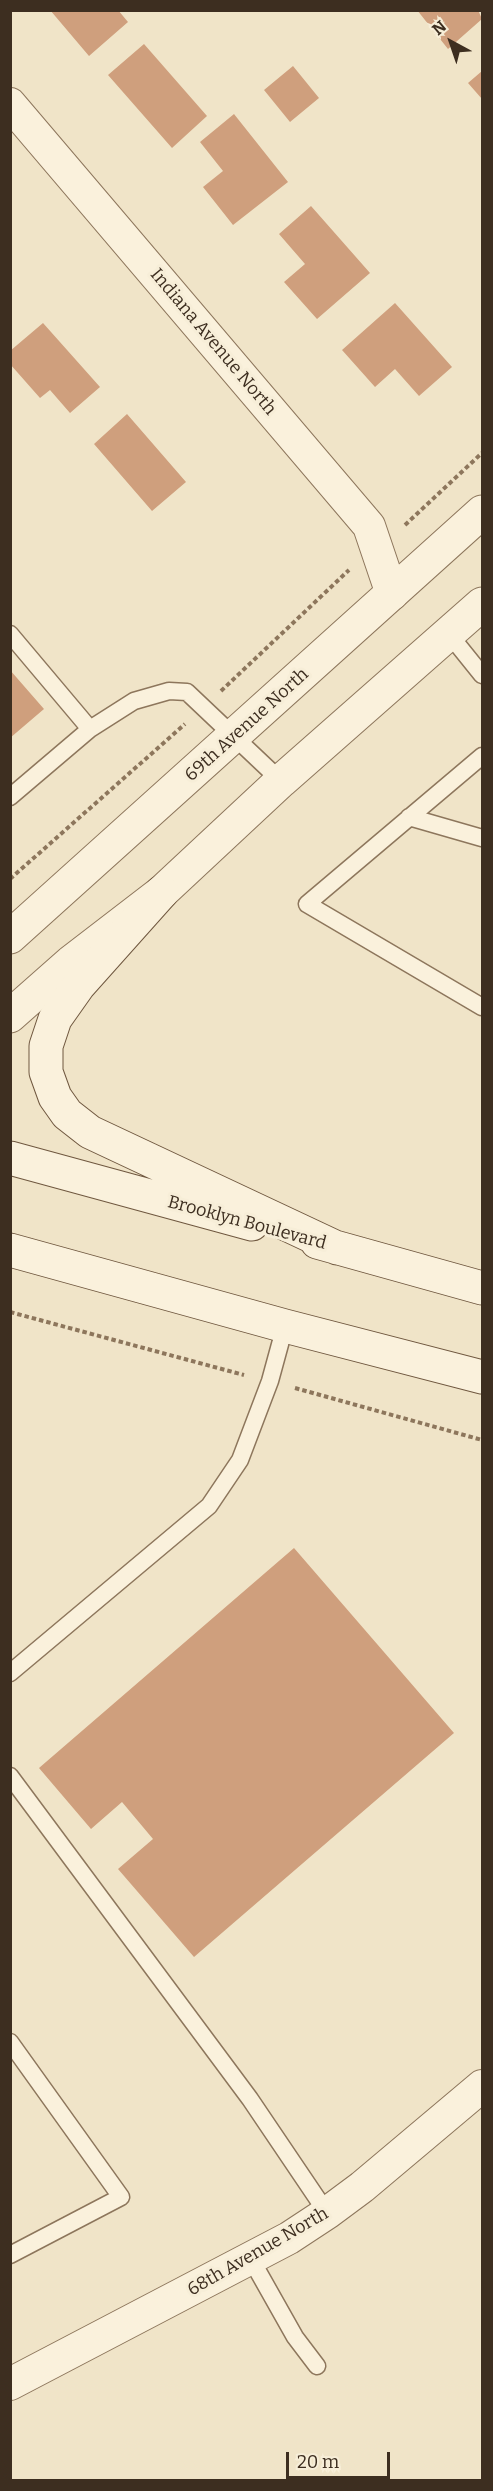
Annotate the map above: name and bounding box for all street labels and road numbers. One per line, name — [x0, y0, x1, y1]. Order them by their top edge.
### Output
street label: Indiana Avenue North — [145, 264, 281, 420]
street label: 69th Avenue North — [181, 664, 313, 786]
street label: Brooklyn Boulevard — [165, 1191, 329, 1255]
street label: 68th Avenue North — [184, 2203, 332, 2301]

